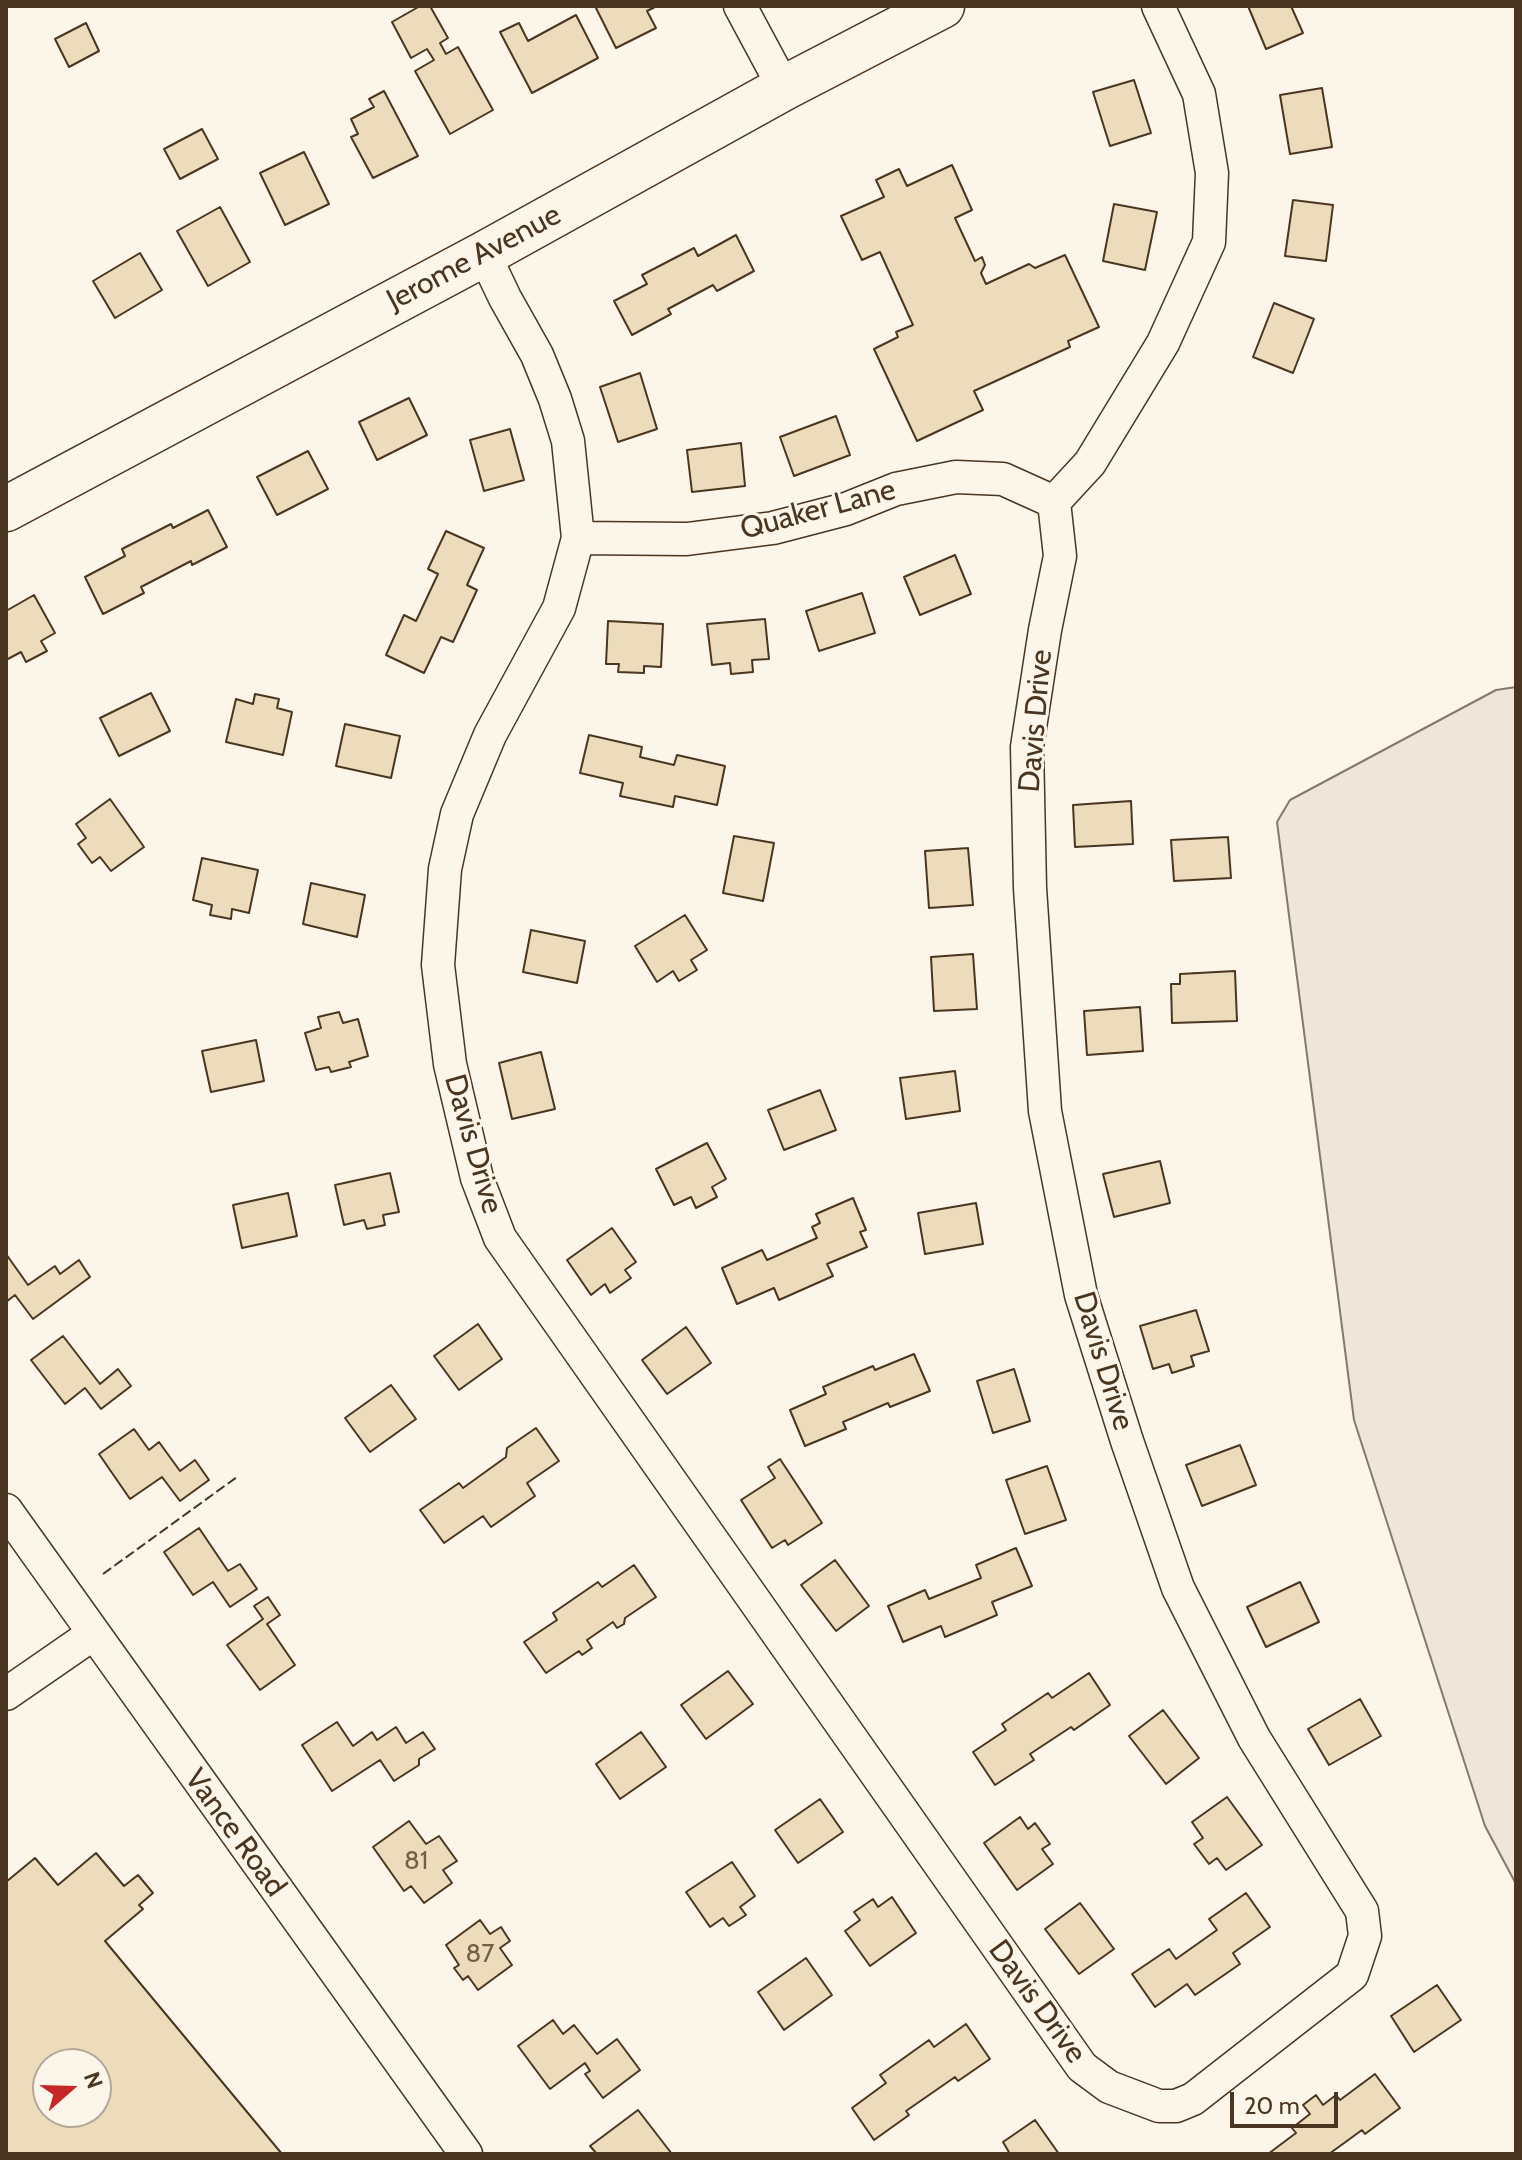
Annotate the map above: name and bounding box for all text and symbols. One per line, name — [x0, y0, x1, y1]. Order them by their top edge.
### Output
street label: Jerome Avenue — [381, 197, 567, 319]
street label: Quaker Lane — [737, 472, 899, 548]
street label: Davis Drive — [1012, 648, 1060, 794]
street label: Davis Drive — [436, 1070, 510, 1218]
street label: Davis Drive — [1065, 1287, 1141, 1435]
street label: Vance Road — [177, 1762, 293, 1904]
house number: 81 — [404, 1845, 428, 1877]
street label: Davis Drive — [980, 1934, 1094, 2070]
house number: 87 — [466, 1938, 494, 1970]
north arrow — [32, 2048, 112, 2128]
text: N — [78, 2068, 108, 2092]
scale bar — [1234, 2076, 1342, 2126]
text: 20 m — [1244, 2091, 1300, 2120]

